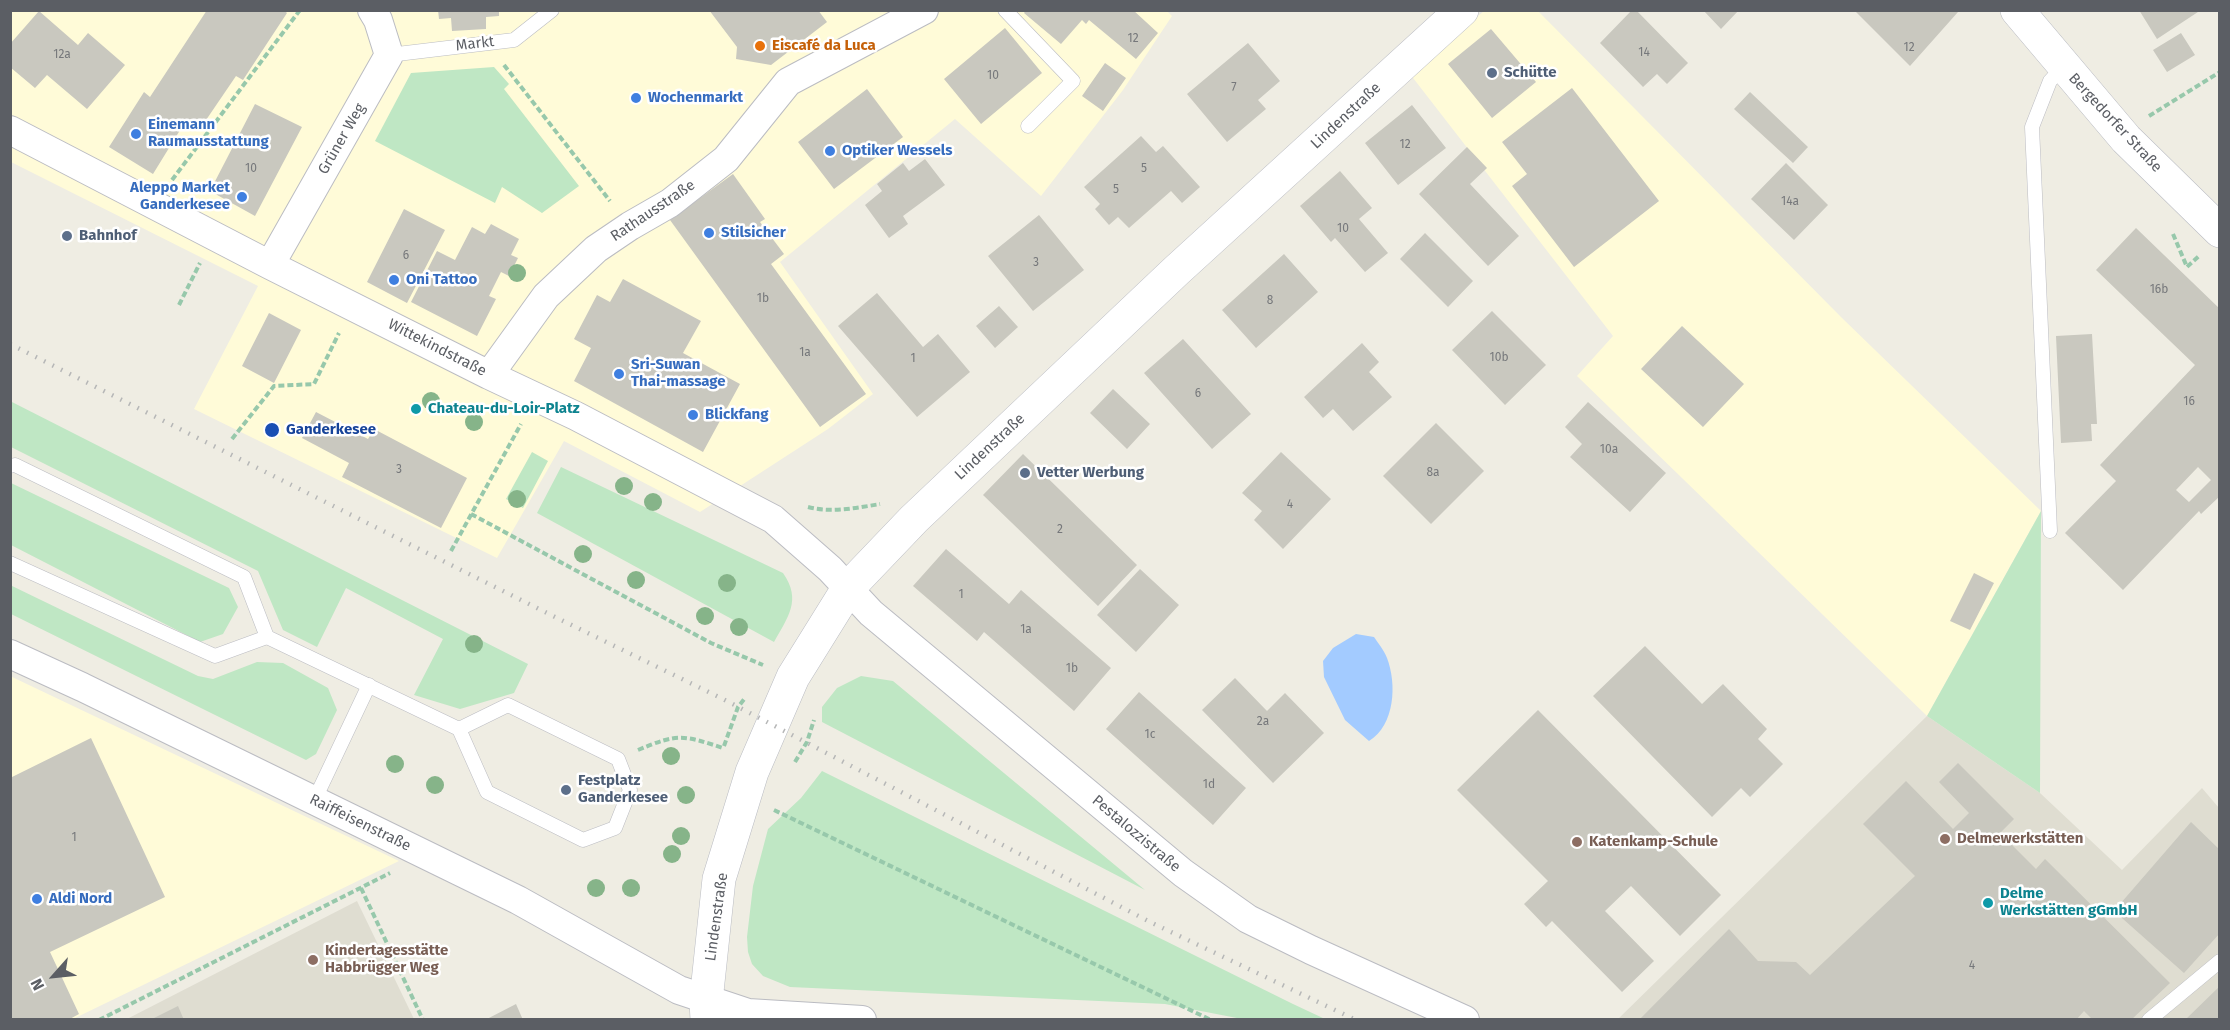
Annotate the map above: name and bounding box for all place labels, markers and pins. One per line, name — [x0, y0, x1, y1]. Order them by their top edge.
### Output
place label: Eiscafé da Luca — [772, 37, 876, 55]
marker: Eiscafé da Luca — [753, 39, 767, 53]
place label: Schütte — [1504, 64, 1557, 82]
marker: Schütte — [1485, 66, 1499, 80]
place label: Wochenmarkt — [648, 89, 743, 107]
marker: Wochenmarkt — [629, 91, 643, 105]
place label: Einemann Raumausstattung — [148, 116, 269, 151]
marker: Einemann Raumausstattung — [129, 127, 143, 141]
place label: Optiker Wessels — [842, 142, 952, 160]
marker: Optiker Wessels — [823, 144, 837, 158]
place label: Aleppo Market Ganderkesee — [130, 179, 230, 214]
marker: Aleppo Market Ganderkesee — [235, 190, 249, 204]
place label: Stilsicher — [721, 224, 786, 242]
marker: Stilsicher — [702, 226, 716, 240]
place label: Bahnhof — [79, 227, 137, 245]
marker: Bahnhof — [60, 229, 74, 243]
place label: Oni Tattoo — [406, 271, 477, 289]
marker: Oni Tattoo — [387, 273, 401, 287]
place label: Sri-Suwan Thai-massage — [631, 356, 726, 391]
marker: Sri-Suwan Thai-massage — [612, 367, 626, 381]
place label: Chateau-du-Loir-Platz — [428, 400, 580, 418]
marker: Chateau-du-Loir-Platz — [409, 402, 423, 416]
place label: Blickfang — [705, 406, 769, 424]
marker: Blickfang — [686, 408, 700, 422]
marker: Ganderkesee — [263, 421, 281, 439]
place label: Ganderkesee — [286, 421, 376, 439]
place label: Vetter Werbung — [1037, 464, 1144, 482]
marker: Vetter Werbung — [1018, 466, 1032, 480]
place label: Festplatz Ganderkesee — [578, 772, 668, 807]
marker: Festplatz Ganderkesee — [559, 783, 573, 797]
place label: Delmewerkstätten — [1957, 830, 2084, 848]
marker: Delmewerkstätten — [1938, 832, 1952, 846]
place label: Katenkamp-Schule — [1589, 833, 1718, 851]
marker: Katenkamp-Schule — [1570, 835, 1584, 849]
place label: Delme Werkstätten gGmbH — [2000, 885, 2137, 920]
place label: Aldi Nord — [49, 890, 112, 908]
marker: Aldi Nord — [30, 892, 44, 906]
marker: Delme Werkstätten gGmbH — [1981, 896, 1995, 910]
place label: Kindertagesstätte Habbrügger Weg — [325, 942, 448, 977]
marker: Kindertagesstätte Habbrügger Weg — [306, 953, 320, 967]

